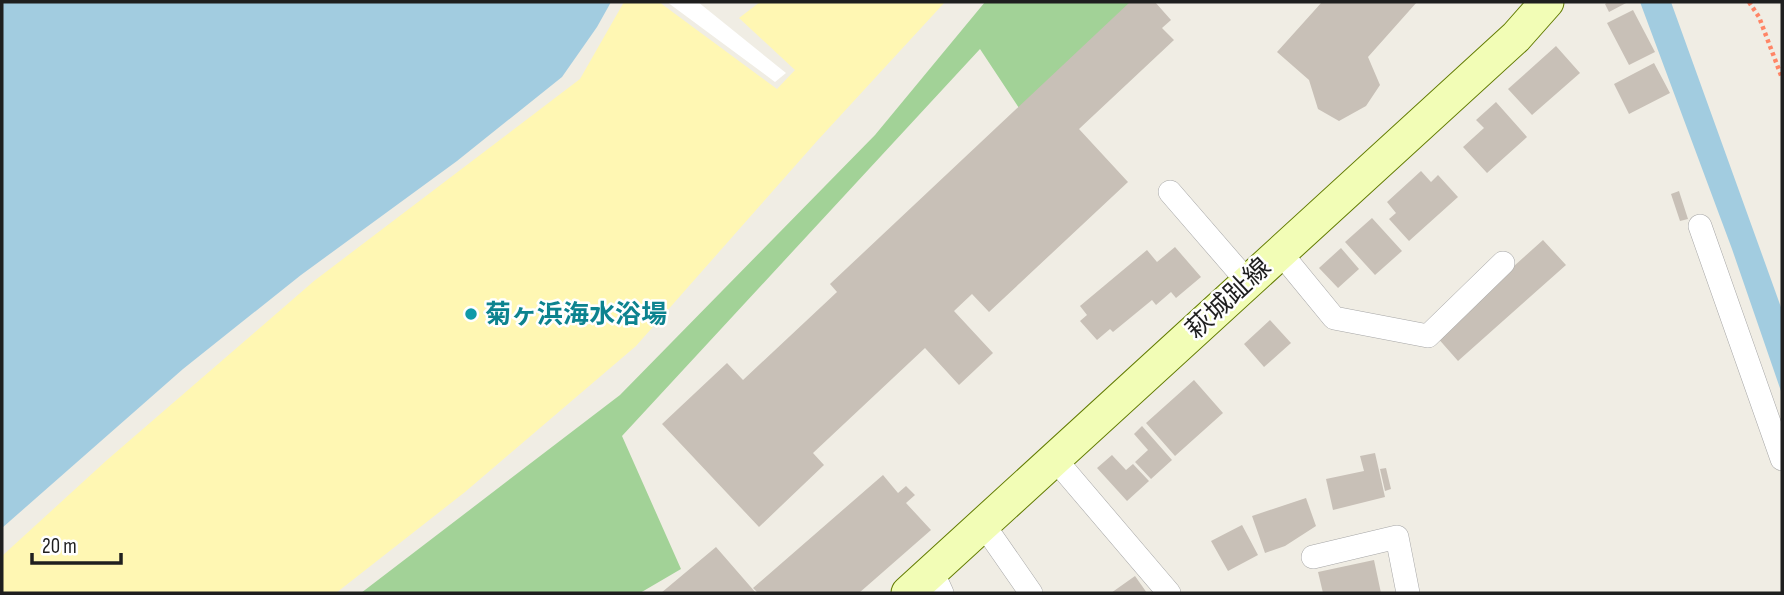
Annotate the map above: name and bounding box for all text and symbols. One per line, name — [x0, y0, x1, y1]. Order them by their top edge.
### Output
street label: 萩城趾線 — [1180, 252, 1278, 346]
place label: 菊ヶ浜海水浴場 — [485, 300, 667, 331]
marker: 菊ヶ浜海水浴場 — [463, 306, 479, 322]
scale bar — [32, 522, 121, 566]
text: 20 m — [42, 534, 77, 559]

